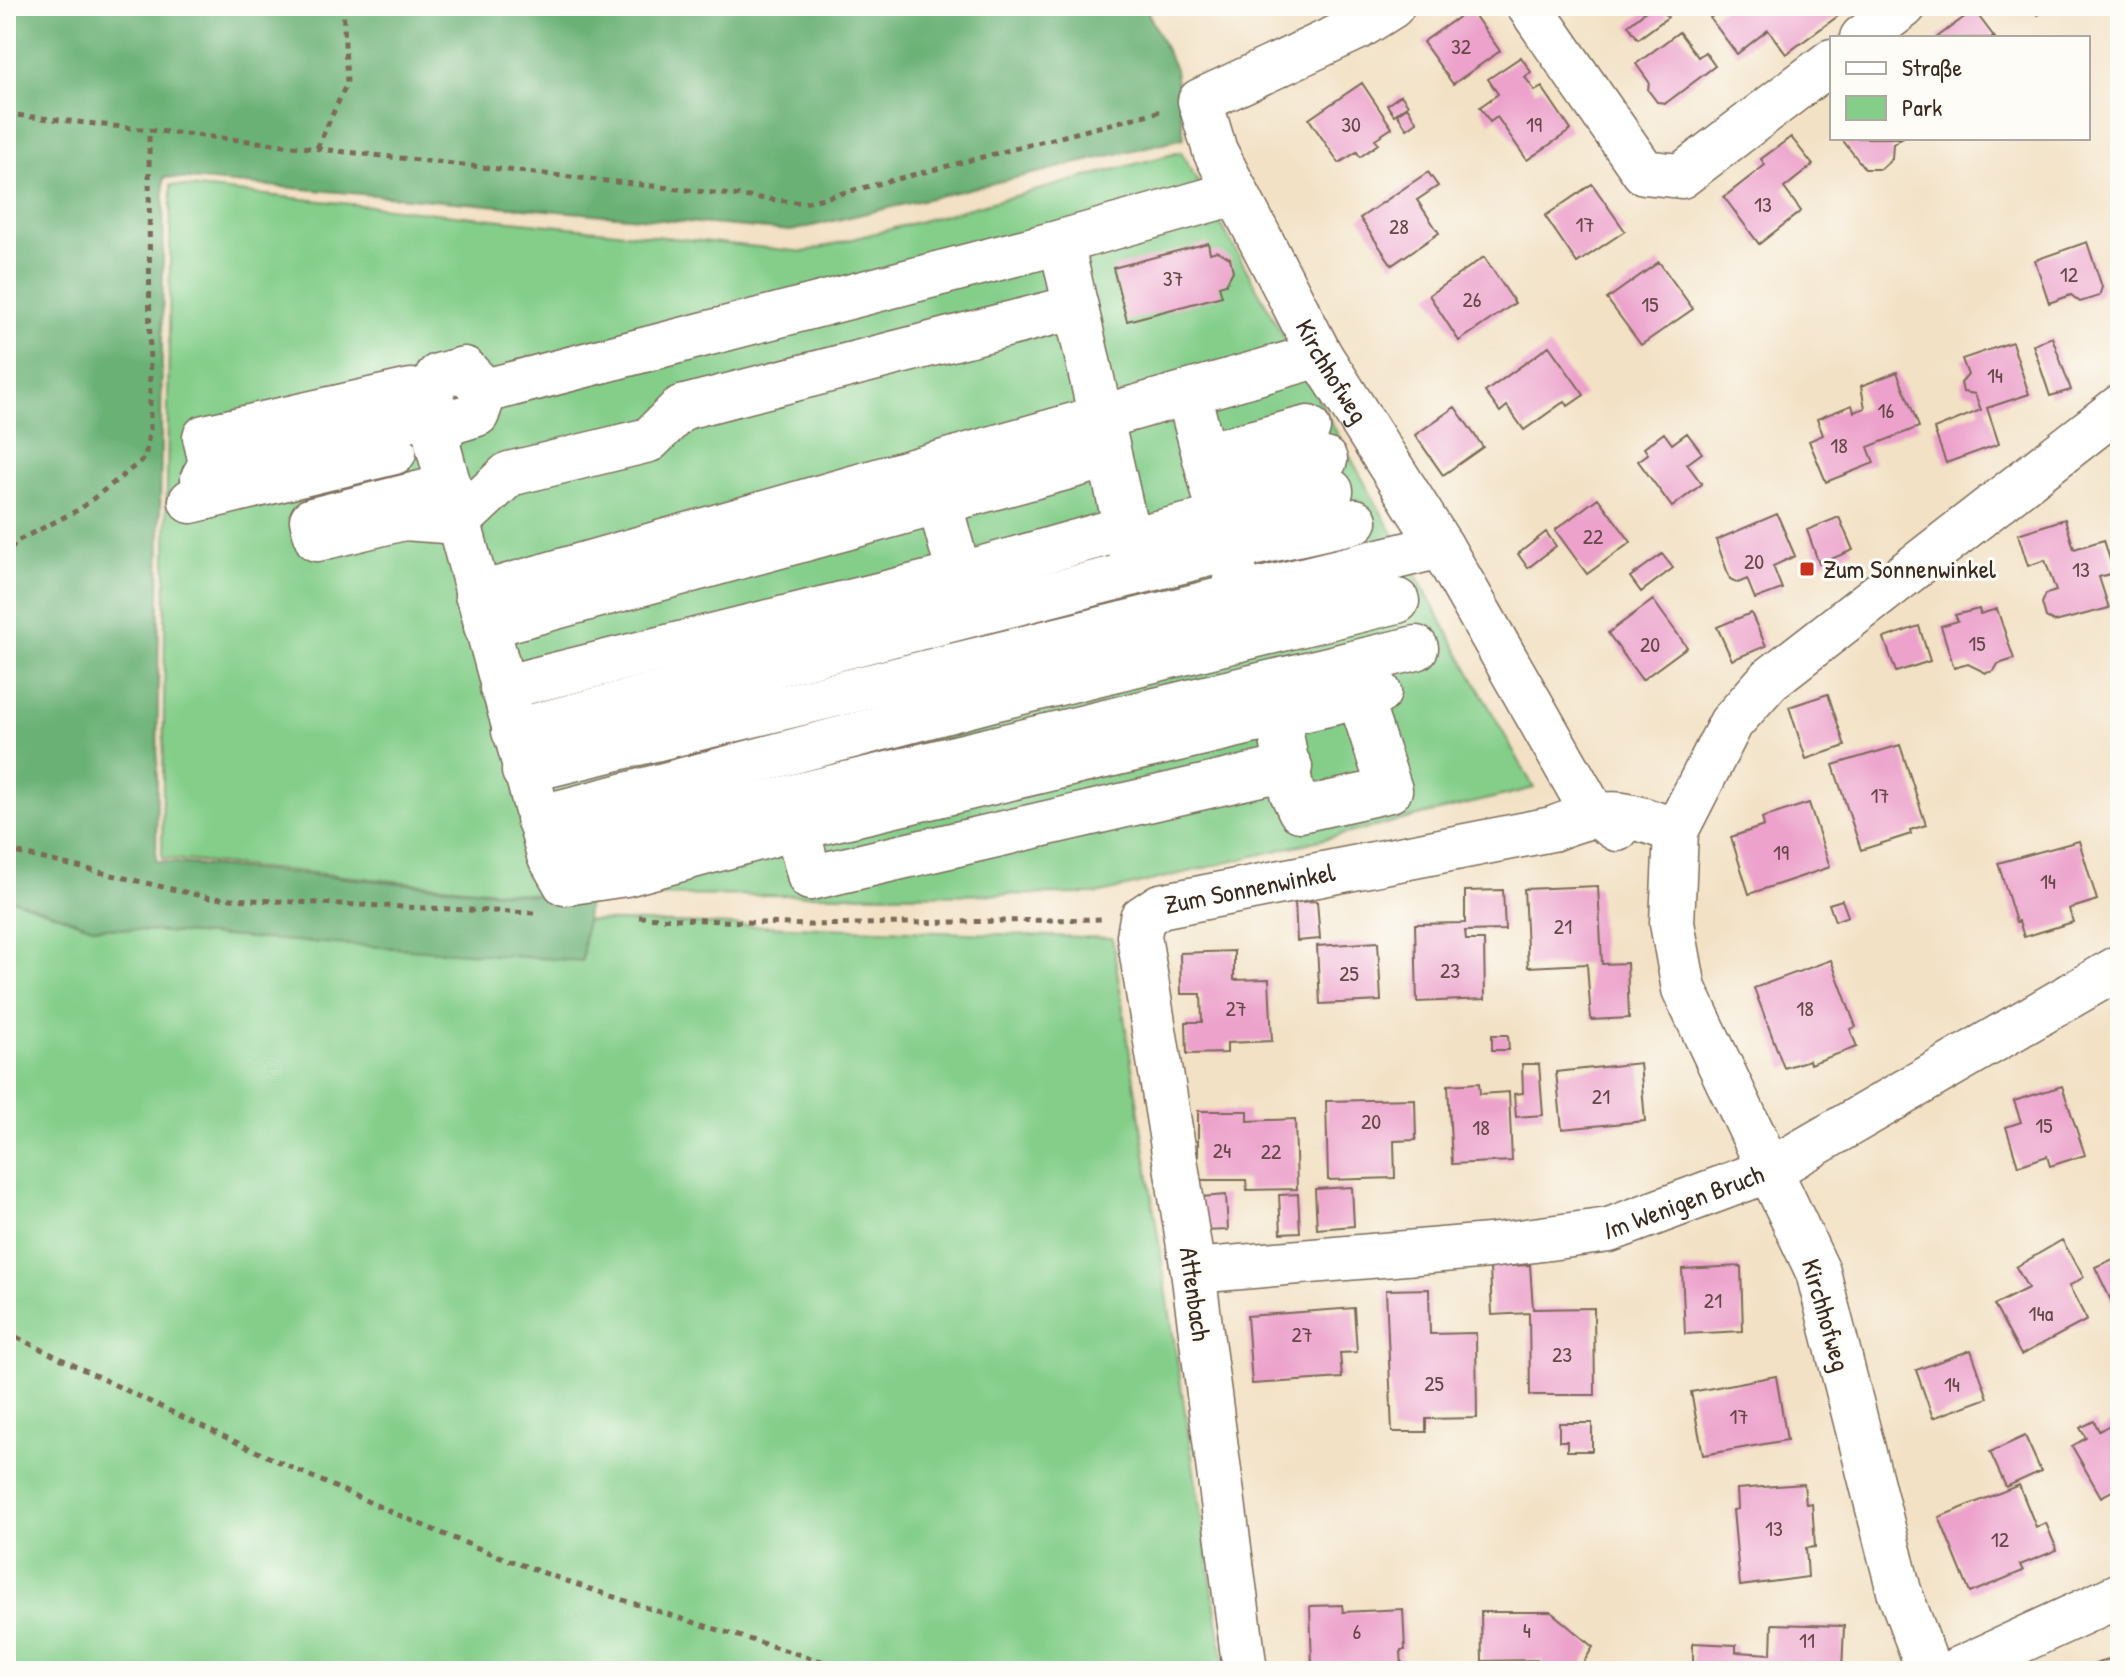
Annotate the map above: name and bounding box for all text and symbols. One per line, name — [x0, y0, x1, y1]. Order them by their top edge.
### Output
house number: 32 — [1451, 31, 1472, 61]
legend — [1830, 36, 2090, 140]
text: Straße — [1902, 51, 1963, 83]
text: Park — [1902, 91, 1942, 123]
house number: 30 — [1341, 109, 1361, 139]
house number: 19 — [1526, 109, 1542, 139]
house number: 13 — [1754, 189, 1772, 219]
house number: 17 — [1576, 209, 1594, 239]
house number: 28 — [1389, 211, 1409, 241]
house number: 12 — [2060, 259, 2079, 289]
house number: 37 — [1163, 263, 1183, 293]
house number: 26 — [1462, 284, 1482, 314]
house number: 15 — [1641, 289, 1659, 319]
street label: Kirchhofweg — [1288, 313, 1377, 430]
house number: 14 — [1987, 360, 2003, 390]
house number: 16 — [1878, 395, 1895, 425]
house number: 18 — [1830, 430, 1848, 460]
house number: 22 — [1583, 521, 1604, 551]
house number: 20 — [1744, 546, 1764, 576]
place label: Zum Sonnenwinkel — [1823, 551, 1996, 586]
house number: 13 — [2072, 554, 2090, 584]
marker: Zum Sonnenwinkel — [1798, 560, 1816, 578]
house number: 15 — [1968, 628, 1986, 658]
house number: 20 — [1640, 629, 1660, 659]
house number: 17 — [1871, 780, 1889, 810]
house number: 19 — [1773, 837, 1789, 867]
street label: Zum Sonnenwinkel — [1161, 854, 1338, 922]
house number: 14 — [2040, 866, 2056, 896]
house number: 21 — [1554, 911, 1572, 941]
house number: 23 — [1440, 955, 1460, 985]
house number: 25 — [1339, 958, 1359, 988]
house number: 27 — [1225, 993, 1247, 1023]
house number: 18 — [1796, 993, 1814, 1023]
house number: 21 — [1592, 1081, 1610, 1111]
house number: 20 — [1361, 1106, 1381, 1136]
house number: 15 — [2035, 1110, 2053, 1140]
house number: 18 — [1472, 1112, 1490, 1142]
house number: 24 — [1213, 1135, 1231, 1165]
house number: 22 — [1261, 1136, 1282, 1166]
street label: Im Wenigen Bruch — [1602, 1156, 1769, 1247]
street label: Attenbach — [1172, 1245, 1219, 1343]
street label: Kirchhofweg — [1794, 1255, 1859, 1375]
house number: 21 — [1704, 1285, 1722, 1315]
house number: 14a — [2029, 1298, 2054, 1328]
house number: 27 — [1291, 1319, 1313, 1349]
house number: 23 — [1552, 1339, 1572, 1369]
house number: 25 — [1424, 1368, 1444, 1398]
house number: 14 — [1944, 1369, 1960, 1399]
house number: 17 — [1730, 1401, 1748, 1431]
house number: 13 — [1765, 1513, 1783, 1543]
house number: 12 — [1991, 1524, 2010, 1554]
house number: 4 — [1523, 1615, 1531, 1645]
house number: 6 — [1353, 1616, 1362, 1646]
house number: 11 — [1799, 1625, 1815, 1655]

